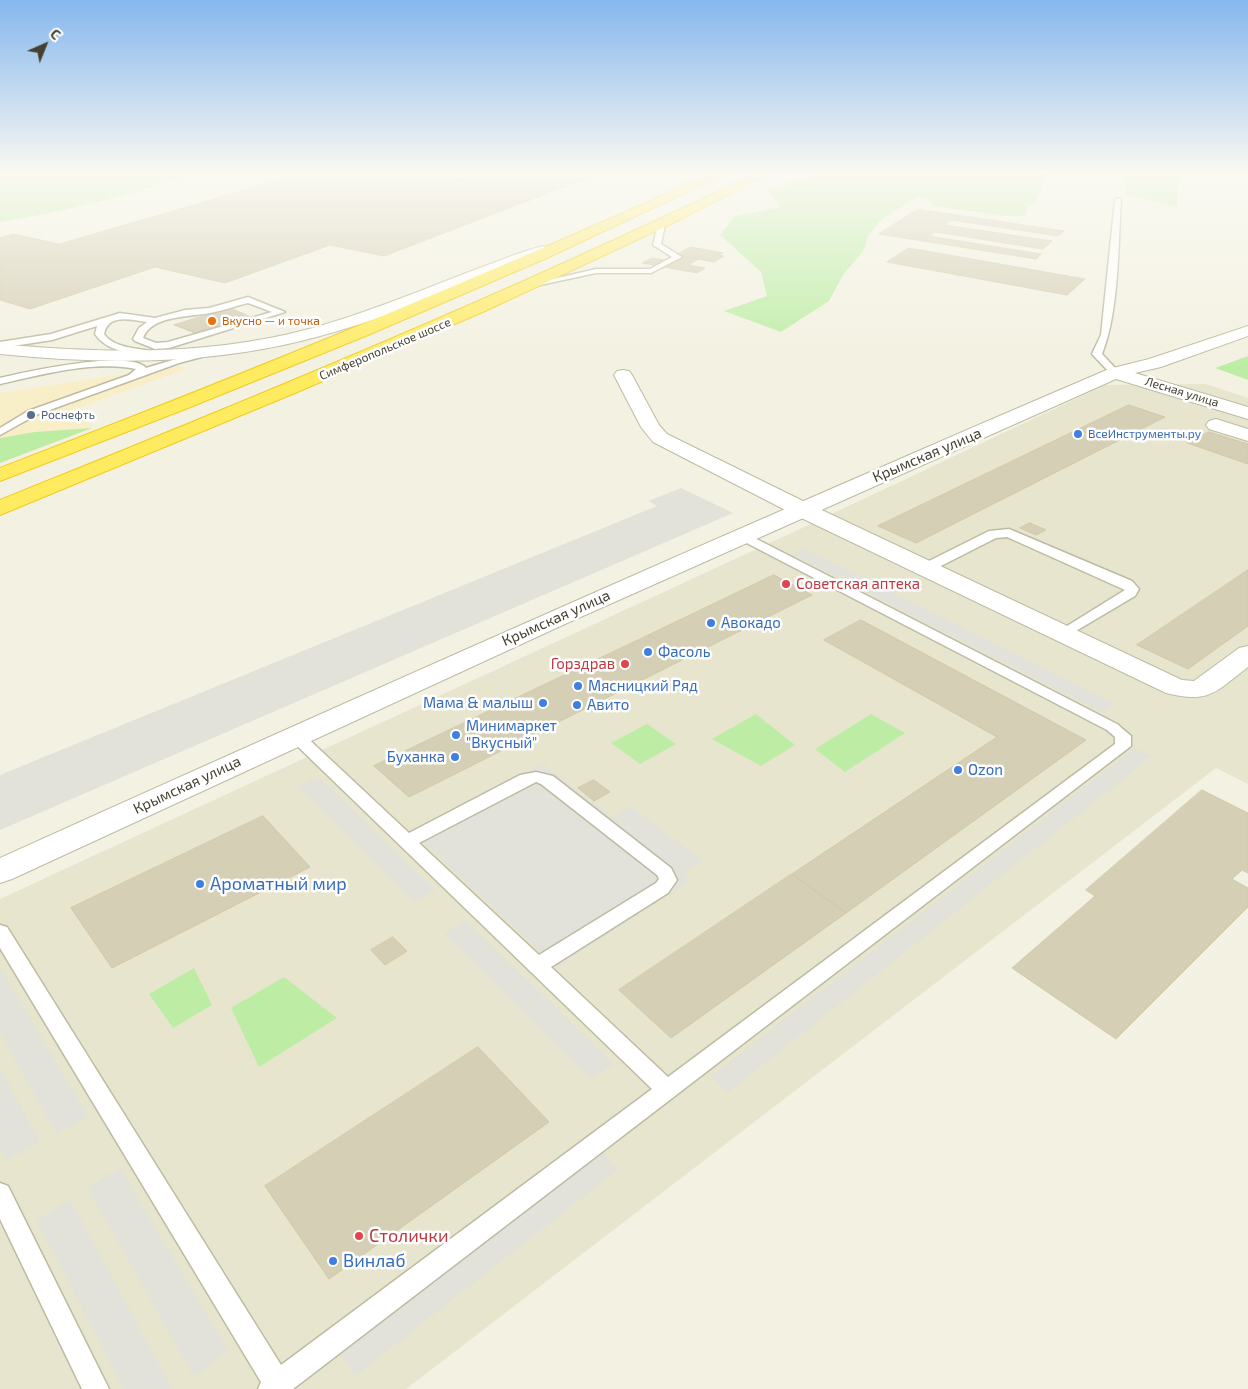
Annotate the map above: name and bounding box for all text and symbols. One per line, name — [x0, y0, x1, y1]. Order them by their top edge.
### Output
north arrow — [20, 20, 70, 70]
text: С — [47, 25, 65, 43]
place label: Вкусно — и точка — [222, 314, 320, 328]
marker: Вкусно — и точка — [206, 315, 218, 327]
street label: Симферопольское шоссе — [317, 315, 453, 383]
street label: Лесная улица — [1143, 374, 1221, 410]
place label: Роснефть — [41, 408, 95, 422]
marker: Роснефть — [25, 409, 37, 421]
street label: Крымская улица — [870, 424, 984, 486]
place label: ВсеИнструменты.ру — [1088, 427, 1201, 441]
marker: ВсеИнструменты.ру — [1072, 428, 1084, 440]
place label: Советская аптека — [796, 575, 920, 593]
marker: Советская аптека — [780, 578, 792, 590]
street label: Крымская улица — [499, 586, 613, 650]
place label: Авокадо — [721, 614, 781, 632]
marker: Авокадо — [705, 617, 717, 629]
place label: Фасоль — [658, 643, 710, 661]
marker: Фасоль — [642, 646, 654, 658]
place label: Горздрав — [551, 655, 615, 673]
marker: Горздрав — [619, 658, 631, 670]
place label: Мясницкий Ряд — [588, 677, 698, 695]
marker: Мясницкий Ряд — [572, 680, 584, 692]
place label: Мама & малыш — [423, 694, 533, 712]
place label: Авито — [587, 696, 629, 714]
marker: Мама & малыш — [537, 697, 549, 709]
marker: Авито — [571, 699, 583, 711]
place label: Минимаркет "Вкусный" — [466, 717, 557, 752]
marker: Минимаркет "Вкусный" — [450, 729, 462, 741]
place label: Буханка — [387, 748, 445, 766]
marker: Буханка — [449, 751, 461, 763]
street label: Крымская улица — [130, 752, 244, 818]
place label: Ozon — [968, 761, 1003, 779]
marker: Ozon — [952, 764, 964, 776]
place label: Ароматный мир — [210, 873, 347, 895]
marker: Ароматный мир — [194, 878, 206, 890]
place label: Столички — [369, 1225, 449, 1247]
marker: Столички — [353, 1230, 365, 1242]
place label: Винлаб — [343, 1250, 406, 1272]
marker: Винлаб — [327, 1255, 339, 1267]

